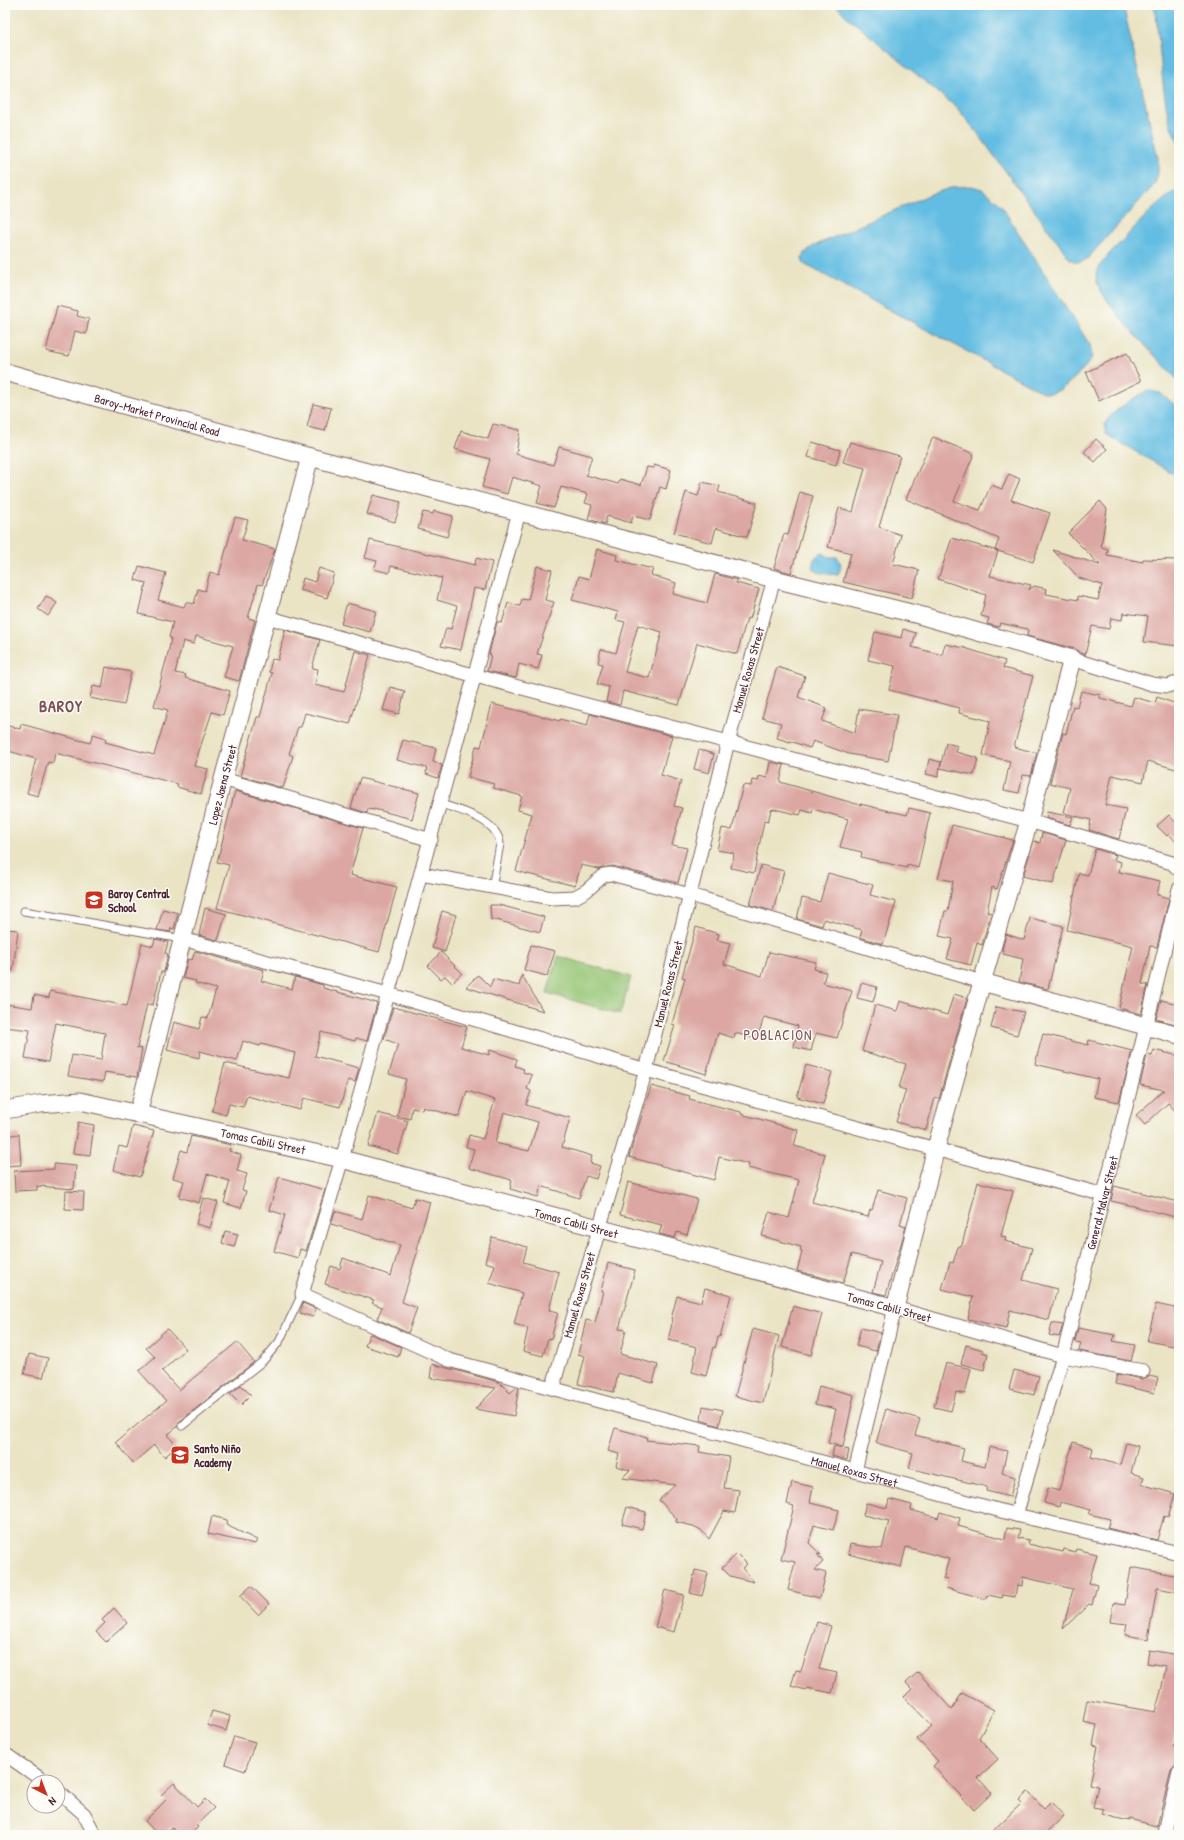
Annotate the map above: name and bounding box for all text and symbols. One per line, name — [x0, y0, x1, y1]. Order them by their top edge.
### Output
street label: Baroy-Market Provincial Road — [93, 389, 222, 440]
street label: Manuel Roxas Street — [728, 624, 769, 715]
district label: BAROY — [39, 695, 83, 717]
street label: Lopez Jaena Street — [203, 742, 241, 826]
place label: Baroy Central School — [108, 885, 170, 916]
school or university icon: Baroy Central School — [83, 889, 105, 911]
street label: Manuel Roxas Street — [649, 938, 687, 1029]
district label: POBLACION — [744, 1025, 812, 1044]
street label: Tomas Cabili Street — [219, 1124, 308, 1158]
street label: General Malvar Street — [1082, 1153, 1122, 1251]
street label: Tomas Cabili Street — [532, 1204, 621, 1243]
street label: Manuel Roxas Street — [559, 1249, 600, 1340]
street label: Tomas Cabili Street — [845, 1288, 934, 1327]
place label: Santo Niño Academy — [194, 1440, 241, 1472]
school or university icon: Santo Niño Academy — [169, 1444, 191, 1466]
street label: Manuel Roxas Street — [809, 1451, 900, 1491]
north arrow — [26, 1774, 66, 1814]
text: N — [46, 1794, 60, 1809]

